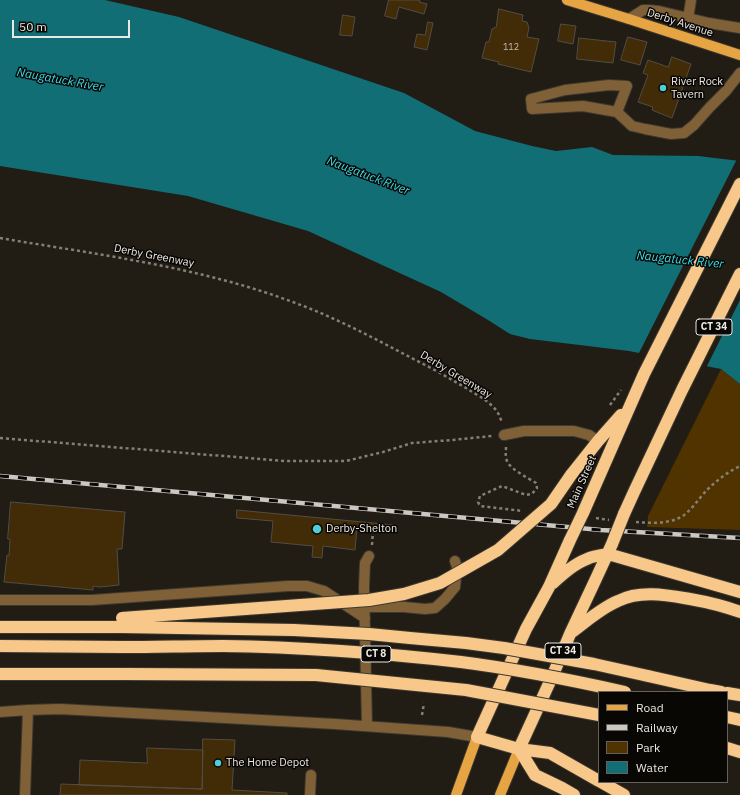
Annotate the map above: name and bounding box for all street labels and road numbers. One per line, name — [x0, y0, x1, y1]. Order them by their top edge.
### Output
street label: Derby Avenue — [645, 6, 715, 40]
street label: Derby Greenway — [113, 242, 195, 270]
road number: CT 34 — [696, 319, 732, 335]
street label: Derby Greenway — [418, 348, 494, 402]
street label: Main Street — [564, 453, 600, 511]
road number: CT 34 — [545, 643, 581, 659]
road number: CT 8 — [361, 646, 391, 662]

